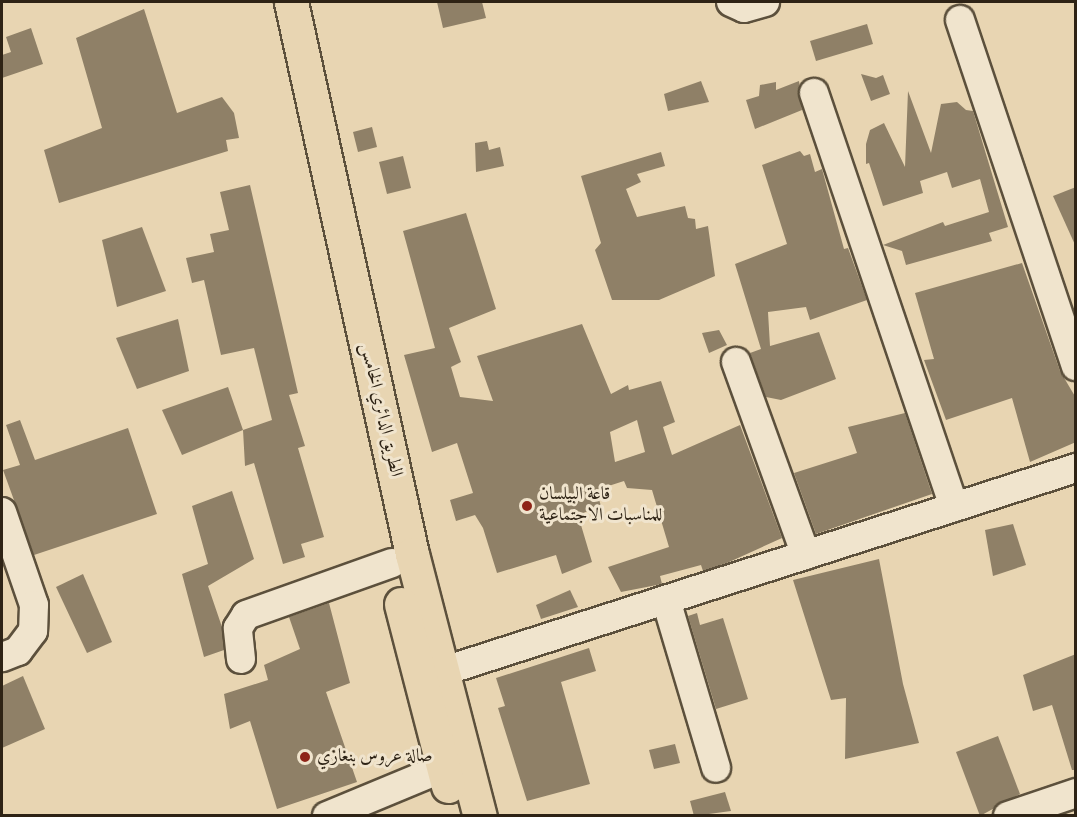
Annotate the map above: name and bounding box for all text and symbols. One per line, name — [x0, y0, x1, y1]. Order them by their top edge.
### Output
street label: الطريق الدائري الخامس — [354, 341, 406, 479]
place label: قاعة البيلسان للمناسبات الاجتماعية — [539, 485, 662, 528]
marker: قاعة البيلسان للمناسبات الاجتماعية — [520, 499, 534, 513]
place label: صالة عروس بنغازي — [317, 746, 433, 768]
marker: صالة عروس بنغازي — [298, 750, 312, 764]

